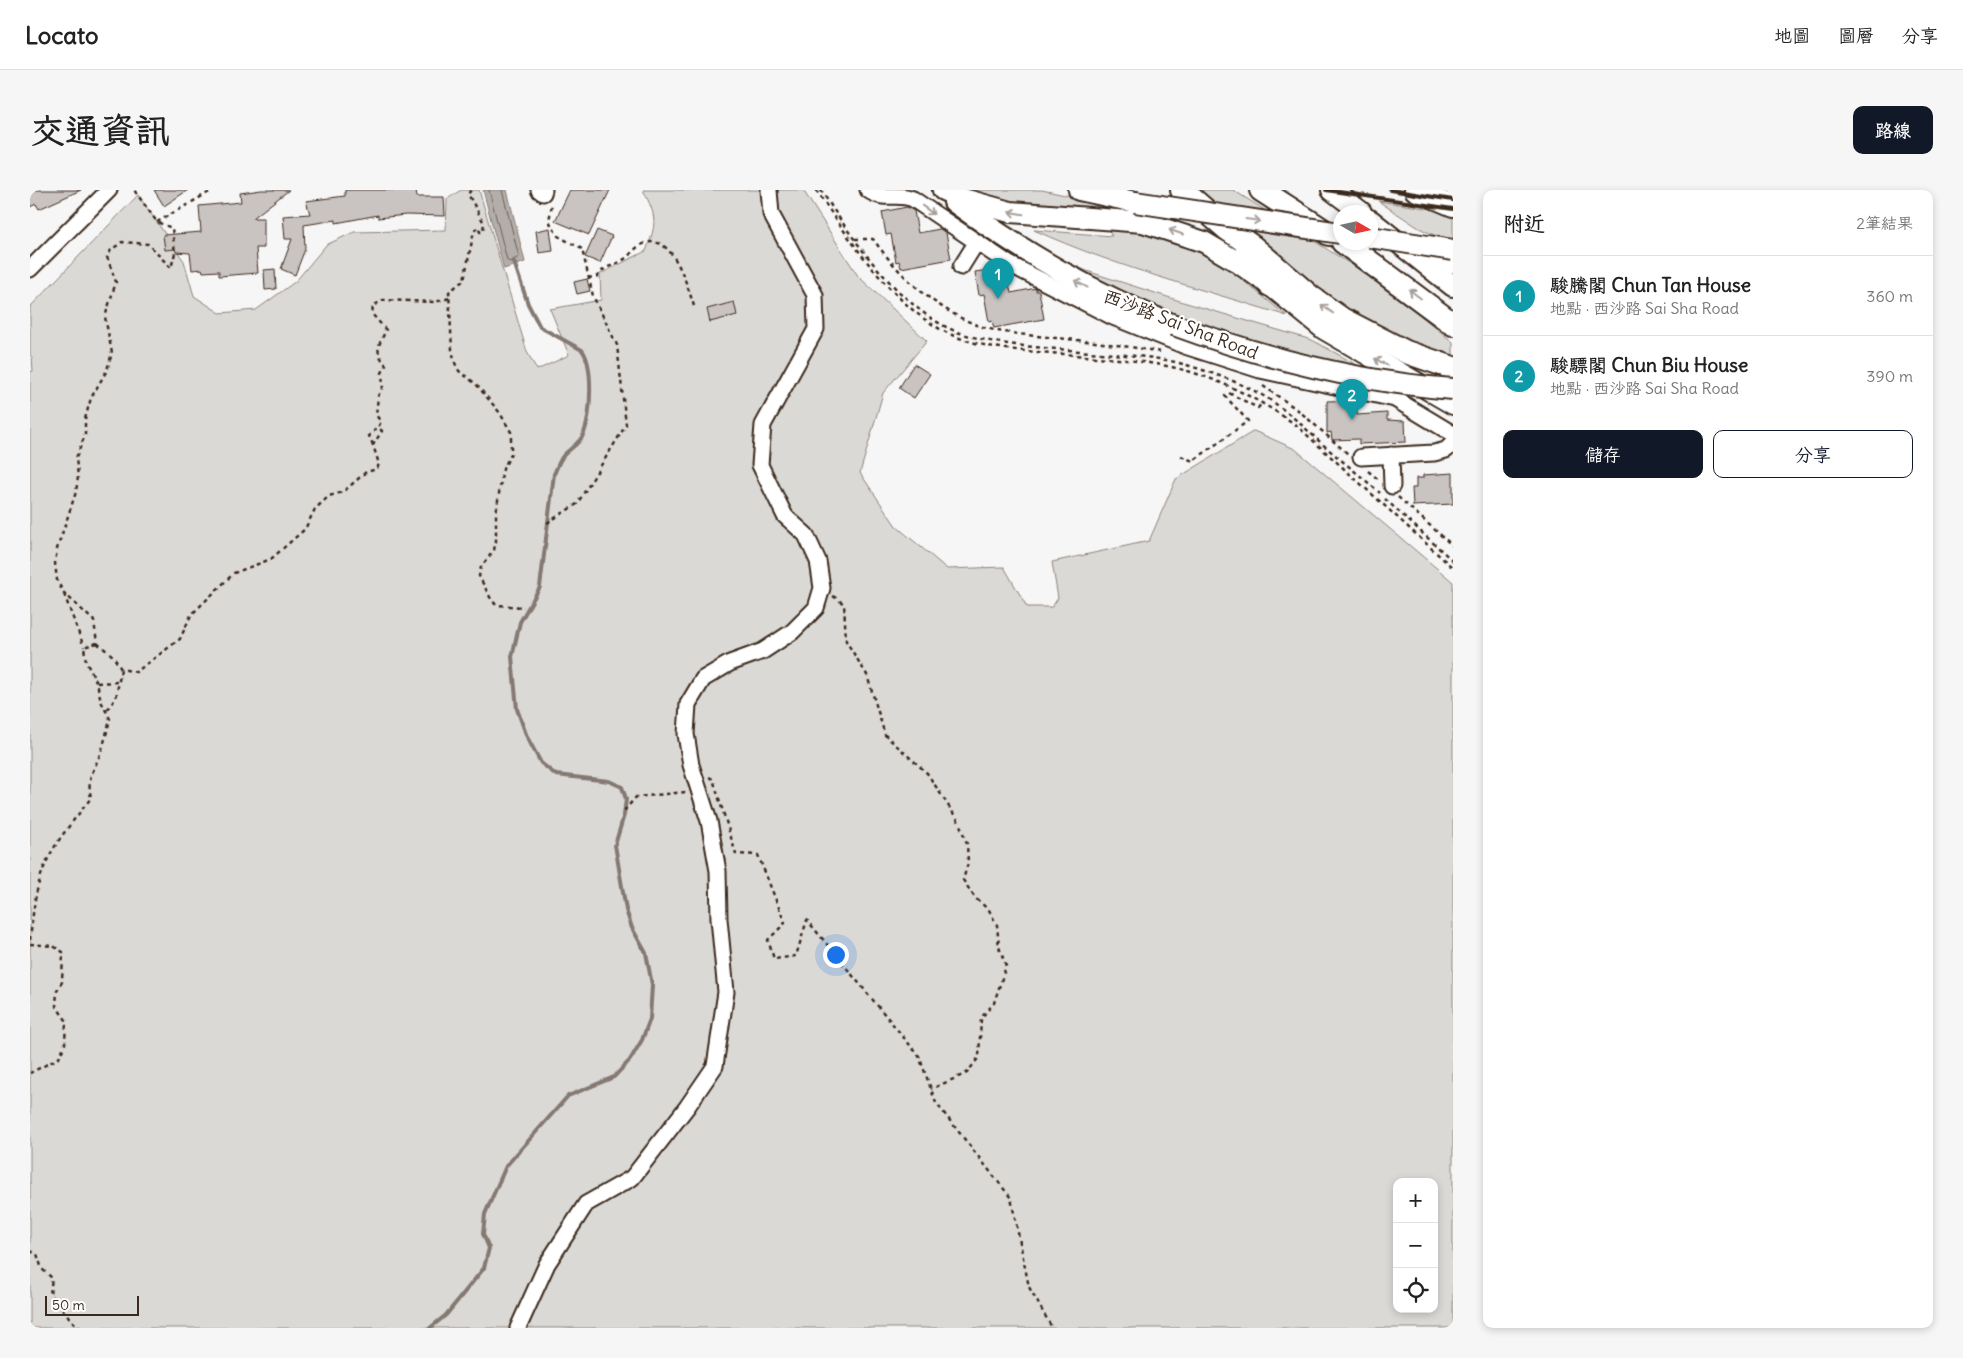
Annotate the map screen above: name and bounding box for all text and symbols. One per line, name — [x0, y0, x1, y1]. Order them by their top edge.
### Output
text: Locato — [25, 20, 99, 50]
text: 地圖 — [1774, 24, 1810, 47]
text: 圖層 — [1838, 24, 1874, 47]
text: 分享 — [1902, 24, 1938, 47]
button: 路線 — [1853, 106, 1933, 154]
text: 交通資訊 — [30, 108, 170, 152]
one-way arrow — [921, 205, 935, 215]
north arrow — [1333, 205, 1378, 250]
one-way arrow — [1008, 207, 1024, 217]
text: 附近 — [1503, 210, 1545, 237]
text: 2筆結果 — [1856, 213, 1913, 233]
one-way arrow — [1244, 215, 1260, 225]
one-way arrow — [1169, 227, 1185, 236]
pin: 1 — [982, 258, 1014, 299]
text: 駿騰閣 Chun Tan House — [1550, 273, 1751, 297]
one-way arrow — [1074, 279, 1089, 289]
street label: 西沙路 Sai Sha Road — [1100, 284, 1262, 364]
text: 1 — [1516, 286, 1522, 306]
text: 360 m — [1866, 286, 1913, 306]
one-way arrow — [1408, 289, 1422, 299]
text: 地點 · 西沙路 Sai Sha Road — [1550, 298, 1739, 318]
one-way arrow — [1321, 303, 1334, 314]
text: 駿驃閣 Chun Biu House — [1550, 353, 1748, 377]
one-way arrow — [1374, 357, 1388, 367]
text: 2 — [1515, 366, 1523, 386]
text: 390 m — [1866, 366, 1913, 386]
text: 地點 · 西沙路 Sai Sha Road — [1550, 378, 1739, 398]
pin: 2 — [1336, 379, 1368, 420]
button: 儲存 — [1503, 430, 1703, 478]
button: 分享 — [1713, 430, 1913, 478]
your location — [823, 942, 849, 968]
map controls — [1393, 1178, 1438, 1313]
button: + — [1393, 1178, 1438, 1223]
button: − — [1393, 1223, 1438, 1268]
button: locate — [1393, 1268, 1438, 1313]
scale bar — [45, 1293, 139, 1316]
text: 50 m — [52, 1296, 85, 1314]

